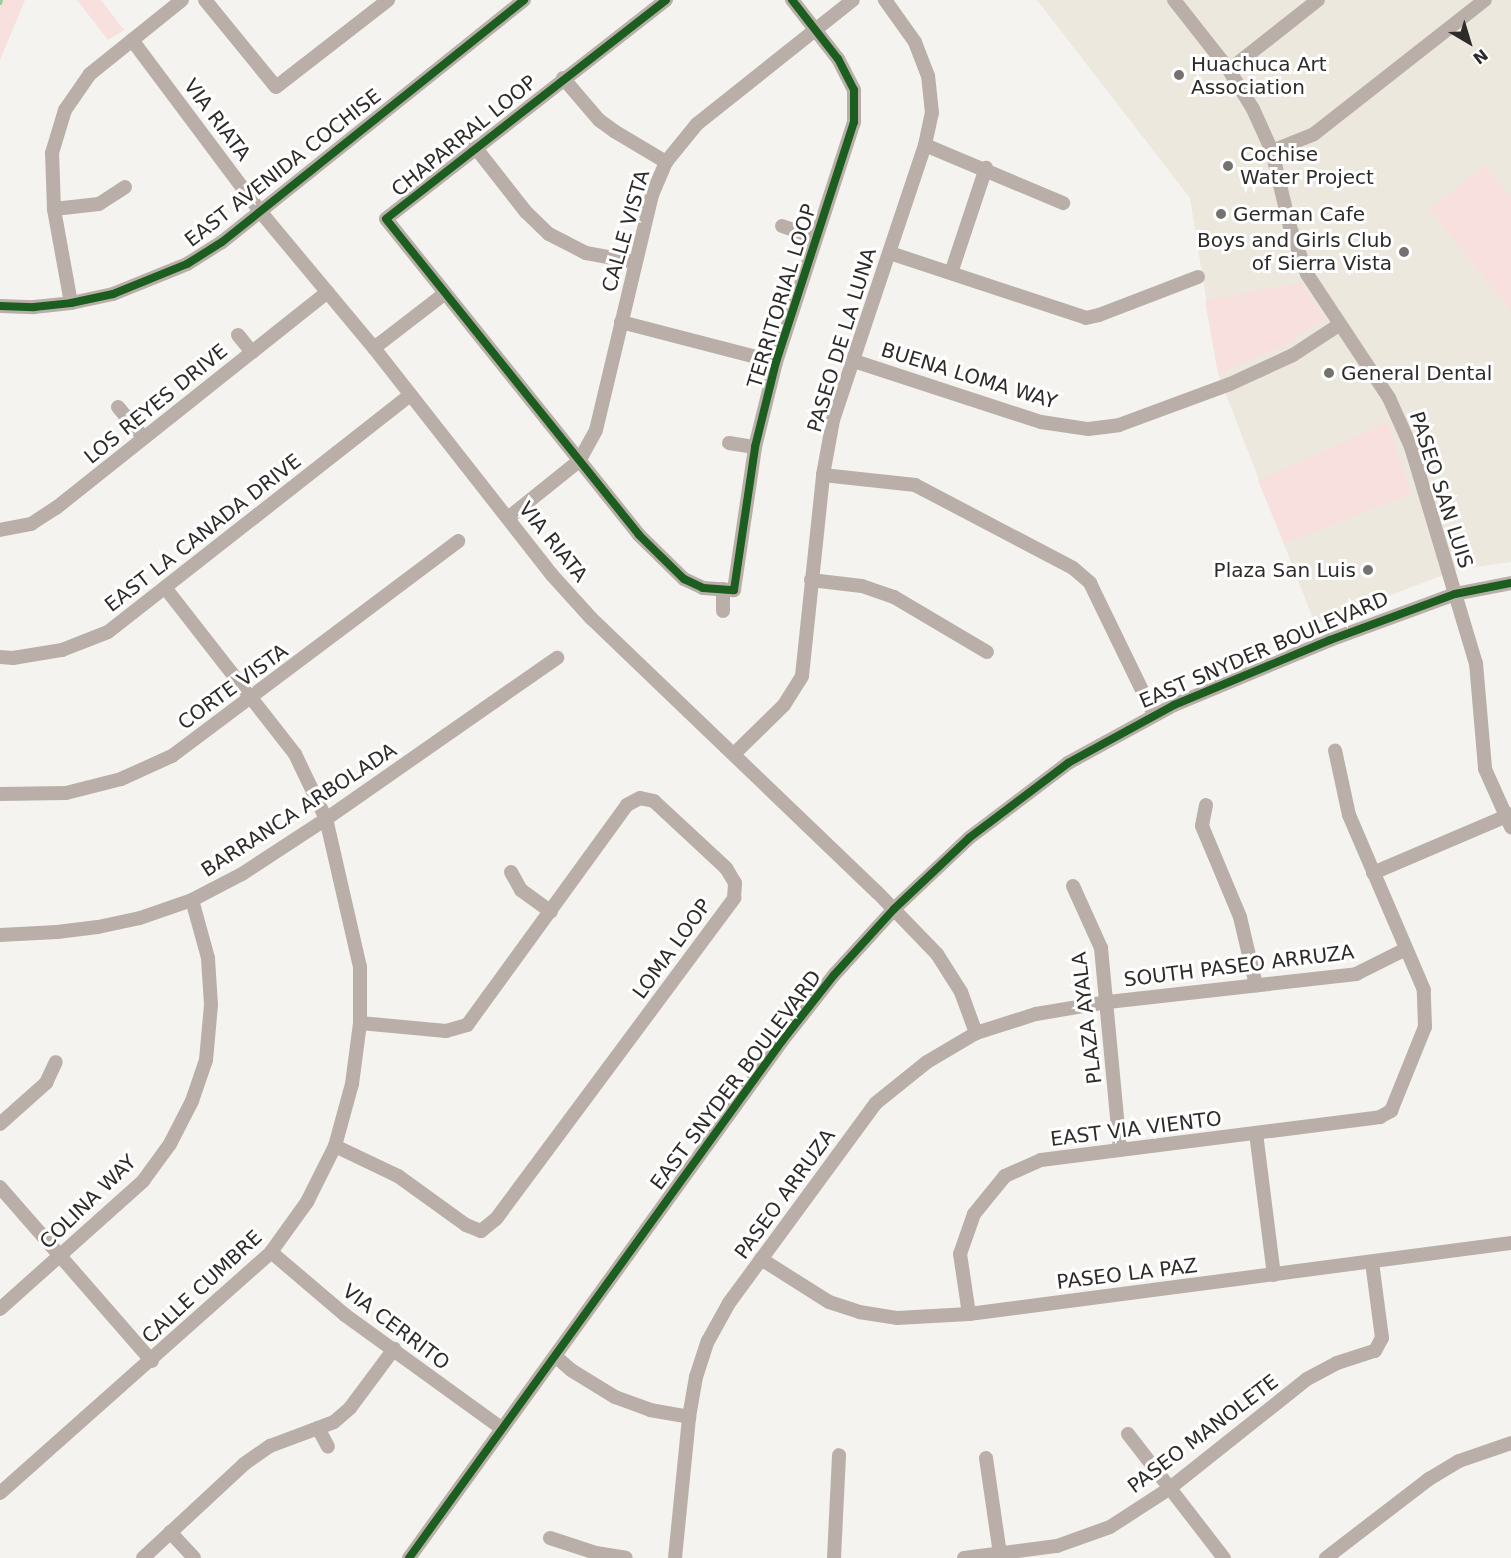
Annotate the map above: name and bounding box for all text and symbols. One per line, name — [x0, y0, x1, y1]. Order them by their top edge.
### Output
north arrow — [1439, 12, 1499, 72]
text: N — [1469, 45, 1492, 68]
place label: Huachuca Art Association — [1191, 52, 1327, 99]
marker: Huachuca Art Association — [1172, 68, 1186, 82]
street label: CHAPARRAL LOOP — [387, 70, 541, 202]
street label: VIA RIATA — [179, 74, 255, 166]
street label: EAST AVENIDA COCHISE — [180, 84, 386, 252]
place label: Cochise Water Project — [1240, 142, 1374, 189]
marker: Cochise Water Project — [1221, 159, 1235, 173]
street label: CALLE VISTA — [597, 167, 655, 295]
street label: TERRITORIAL LOOP — [743, 201, 821, 391]
place label: German Cafe — [1233, 202, 1365, 226]
marker: German Cafe — [1214, 207, 1228, 221]
place label: Boys and Girls Club of Sierra Vista — [1197, 228, 1392, 275]
street label: PASEO DE LA LUNA — [803, 245, 881, 435]
marker: Boys and Girls Club of Sierra Vista — [1397, 245, 1411, 259]
street label: BUENA LOMA WAY — [878, 338, 1060, 414]
street label: LOS REYES DRIVE — [80, 339, 232, 469]
place label: General Dental — [1341, 361, 1492, 385]
marker: General Dental — [1322, 366, 1336, 380]
street label: PASEO SAN LUIS — [1404, 409, 1478, 571]
street label: EAST LA CANADA DRIVE — [100, 449, 306, 617]
street label: VIA RIATA — [514, 497, 592, 587]
place label: Plaza San Luis — [1214, 558, 1356, 582]
marker: Plaza San Luis — [1361, 563, 1375, 577]
street label: EAST SNYDER BOULEVARD — [1136, 586, 1392, 714]
street label: CORTE VISTA — [173, 639, 293, 735]
street label: BARRANCA ARBOLADA — [197, 738, 401, 882]
street label: LOMA LOOP — [628, 894, 716, 1004]
street label: SOUTH PASEO ARRUZA — [1123, 940, 1355, 992]
street label: PLAZA AYALA — [1067, 951, 1107, 1085]
street label: EAST SNYDER BOULEVARD — [646, 965, 826, 1195]
street label: EAST VIA VIENTO — [1049, 1107, 1223, 1151]
street label: PASEO ARRUZA — [730, 1124, 840, 1264]
street label: COLINA WAY — [35, 1150, 141, 1254]
street label: CALLE CUMBRE — [137, 1225, 267, 1349]
street label: PASEO LA PAZ — [1055, 1253, 1199, 1295]
street label: VIA CERRITO — [338, 1279, 454, 1375]
street label: PASEO MANOLETE — [1123, 1370, 1283, 1498]

